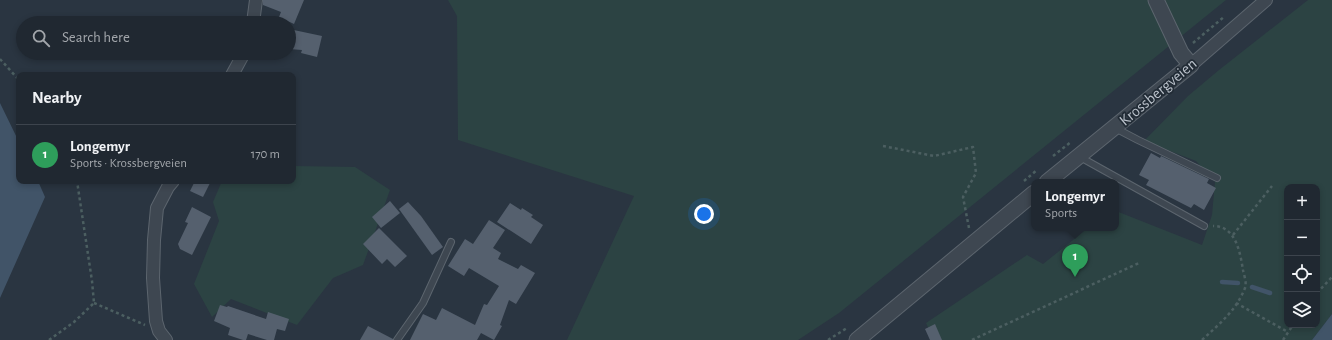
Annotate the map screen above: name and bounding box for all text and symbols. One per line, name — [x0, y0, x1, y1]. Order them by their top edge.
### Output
search box — [16, 16, 296, 60]
icon: search — [30, 27, 52, 49]
text: Search here — [62, 30, 130, 45]
street label: Krossbergveien — [1116, 55, 1200, 129]
text: Nearby — [32, 89, 82, 106]
text: Longemyr — [70, 139, 130, 154]
text: 1 — [43, 148, 47, 161]
text: 170 m — [251, 148, 280, 161]
text: Sports · Krossbergveien — [70, 157, 187, 170]
popup — [1031, 179, 1119, 231]
map controls — [1284, 184, 1320, 328]
button: + — [1284, 184, 1320, 220]
text: Longemyr — [1045, 189, 1105, 204]
your location — [694, 204, 714, 224]
text: Sports — [1045, 207, 1077, 220]
button: − — [1284, 220, 1320, 256]
pin: 1 — [1062, 244, 1088, 277]
button: locate — [1284, 256, 1320, 292]
button: layers — [1284, 292, 1320, 328]

